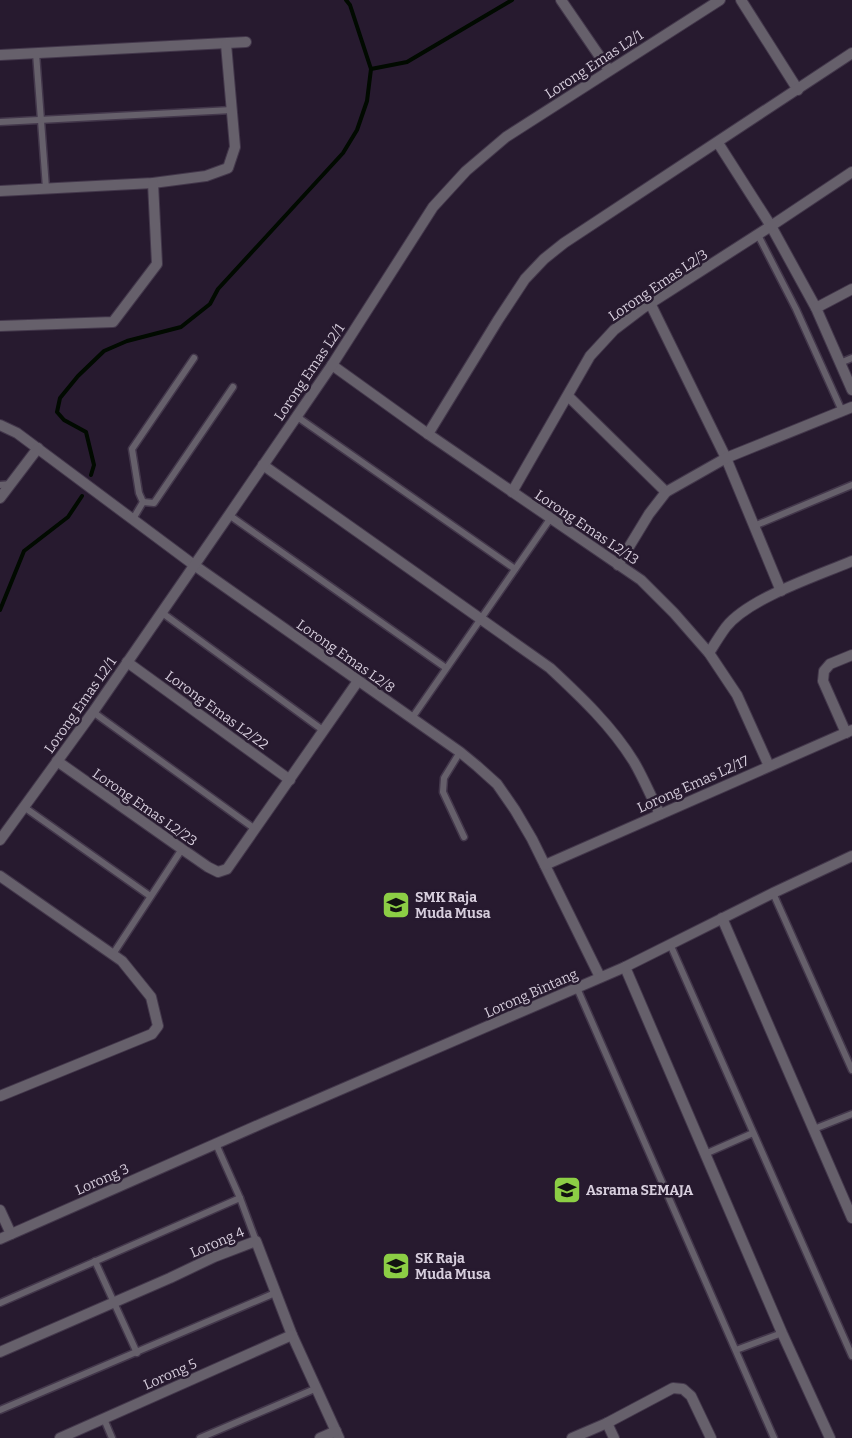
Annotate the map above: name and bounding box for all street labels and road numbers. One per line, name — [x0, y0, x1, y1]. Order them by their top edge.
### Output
street label: Lorong Emas L2/1 — [542, 26, 647, 102]
street label: Lorong Emas L2/3 — [606, 246, 711, 325]
street label: Lorong Emas L2/1 — [271, 320, 348, 424]
street label: Lorong Emas L2/13 — [532, 486, 642, 568]
street label: Lorong Emas L2/8 — [293, 616, 398, 697]
street label: Lorong Emas L2/1 — [41, 654, 120, 757]
street label: Lorong Emas L2/22 — [162, 667, 271, 753]
street label: Lorong Emas L2/17 — [635, 752, 752, 817]
street label: Lorong Emas L2/23 — [89, 765, 200, 850]
street label: Lorong Bintang — [482, 965, 581, 1022]
street label: Lorong 3 — [73, 1160, 132, 1199]
street label: Lorong 4 — [188, 1223, 247, 1261]
street label: Lorong 5 — [141, 1355, 199, 1394]

